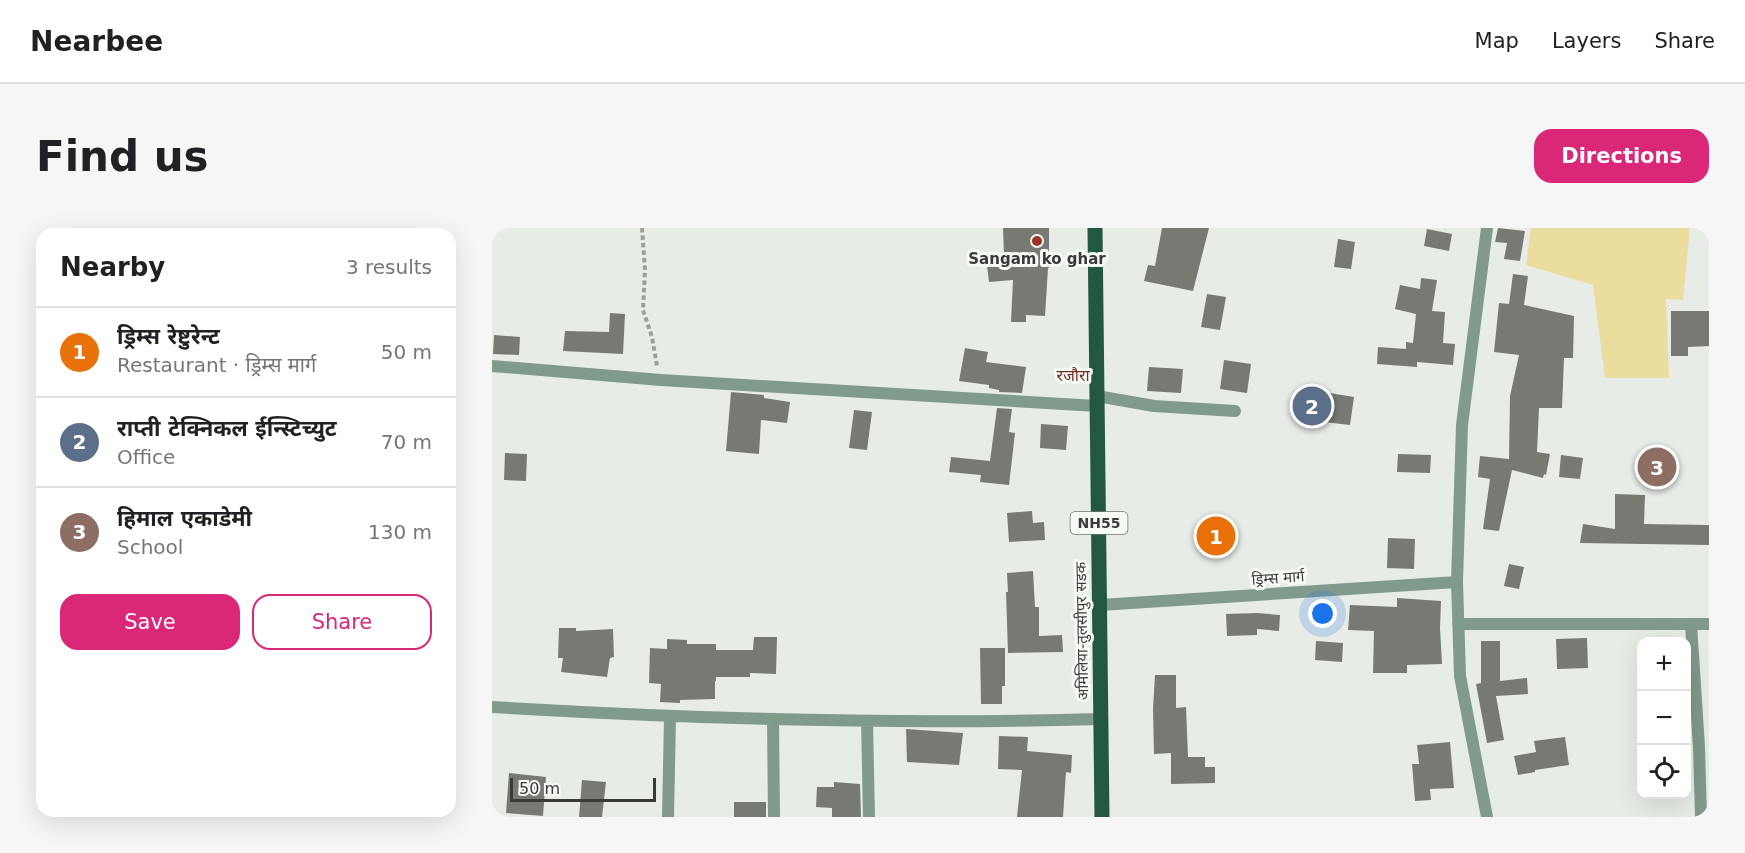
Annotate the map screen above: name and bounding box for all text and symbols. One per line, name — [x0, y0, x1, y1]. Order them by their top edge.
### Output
text: Nearbee — [30, 25, 163, 58]
text: Map — [1475, 29, 1519, 53]
text: Layers — [1552, 29, 1621, 53]
text: Share — [1654, 29, 1715, 53]
button: Directions — [1534, 129, 1709, 183]
text: Find us — [36, 132, 209, 181]
marker: Sangam ko ghar — [1030, 234, 1044, 248]
place label: Sangam ko ghar — [968, 250, 1106, 268]
text: Nearby — [60, 252, 165, 282]
text: 3 results — [346, 255, 432, 279]
text: ड्रिम्स रेष्टुरेन्ट — [117, 324, 220, 349]
text: 1 — [73, 340, 86, 364]
text: 50 m — [381, 340, 432, 364]
text: Restaurant · ड्रिम्स मार्ग — [117, 353, 316, 377]
district label: रजौरा — [1056, 366, 1090, 385]
pin: 2 — [1292, 384, 1332, 429]
text: राप्ती टेक्निकल ईन्स्टिच्युट — [117, 416, 337, 441]
text: 2 — [73, 430, 86, 454]
text: 70 m — [381, 430, 432, 454]
pin: 3 — [1638, 444, 1676, 490]
text: Office — [117, 445, 175, 469]
text: हिमाल एकाडेमी — [117, 506, 252, 531]
road number: NH55 — [1070, 512, 1128, 534]
pin: 1 — [1196, 514, 1236, 558]
text: 3 — [73, 520, 86, 544]
text: 130 m — [368, 520, 432, 544]
text: School — [117, 535, 183, 559]
street label: अमिलिया-तुलसीपुर सडक — [1072, 561, 1093, 700]
street label: ड्रिम्स मार्ग — [1251, 567, 1306, 589]
button: Save — [60, 594, 240, 650]
button: Share — [252, 594, 432, 650]
your location — [1308, 599, 1337, 628]
map controls — [1637, 637, 1691, 799]
button: + — [1637, 637, 1691, 691]
button: − — [1637, 691, 1691, 745]
button: locate — [1637, 745, 1691, 799]
scale bar — [510, 775, 656, 802]
text: 50 m — [519, 779, 560, 798]

